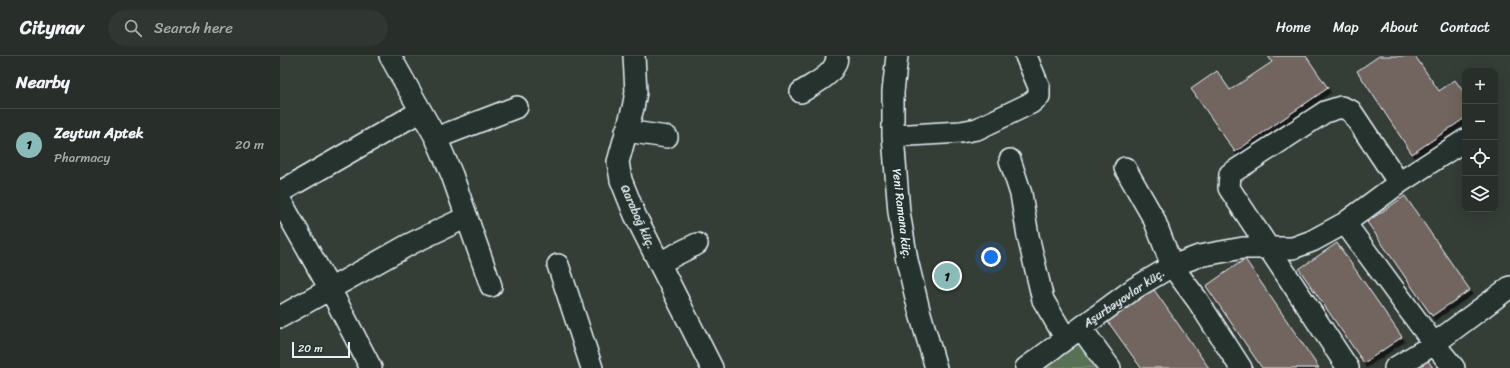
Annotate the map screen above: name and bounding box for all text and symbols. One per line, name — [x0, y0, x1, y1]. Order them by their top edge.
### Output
search box — [108, 10, 388, 46]
text: Citynav — [20, 11, 84, 44]
text: Search here — [154, 15, 233, 41]
text: Home — [1276, 15, 1311, 40]
text: Map — [1333, 15, 1359, 40]
text: About — [1381, 15, 1418, 40]
text: Contact — [1440, 15, 1490, 40]
icon: search — [122, 17, 144, 39]
text: Nearby — [16, 67, 70, 97]
map controls — [1462, 68, 1498, 212]
button: + — [1462, 68, 1498, 104]
button: − — [1462, 104, 1498, 140]
text: Zeytun Aptek — [54, 120, 144, 146]
text: 1 — [26, 133, 32, 156]
text: 20 m — [235, 133, 264, 156]
button: locate — [1462, 140, 1498, 176]
text: Pharmacy — [54, 146, 110, 169]
street label: Yeni Ramana küç. — [886, 167, 918, 261]
button: layers — [1462, 176, 1498, 212]
street label: Qarabağ küç. — [614, 181, 662, 253]
your location — [981, 247, 1001, 267]
pin: 1 — [934, 261, 960, 291]
street label: Aşurbəyovlar küç. — [1078, 262, 1170, 334]
text: 20 m — [298, 339, 323, 358]
scale bar — [292, 340, 350, 359]

